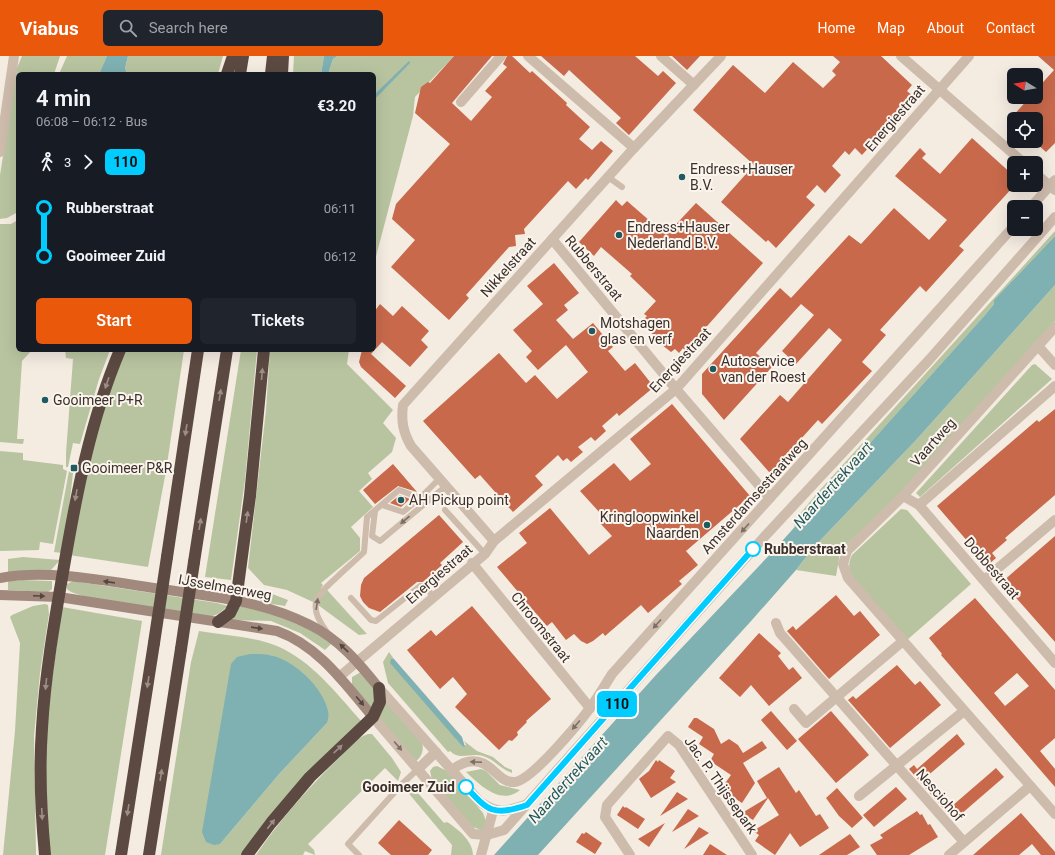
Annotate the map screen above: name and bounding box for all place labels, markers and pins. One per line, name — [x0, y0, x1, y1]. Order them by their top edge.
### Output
place label: Endress+Hauser B.V. — [690, 161, 793, 193]
marker: Endress+Hauser B.V. — [677, 172, 687, 182]
place label: Endress+Hauser Nederland B.V. — [627, 219, 730, 251]
marker: Endress+Hauser Nederland B.V. — [614, 230, 624, 240]
place label: Motshagen glas en verf — [600, 315, 672, 347]
marker: Motshagen glas en verf — [587, 326, 597, 336]
place label: Autoservice van der Roest — [721, 353, 806, 385]
marker: Autoservice van der Roest — [708, 364, 718, 374]
place label: Gooimeer P+R — [53, 392, 143, 408]
marker: Gooimeer P+R — [40, 395, 50, 405]
place label: Gooimeer P&R — [82, 460, 173, 476]
marker: Gooimeer P&R — [69, 463, 79, 473]
place label: AH Pickup point — [409, 492, 509, 508]
marker: AH Pickup point — [396, 495, 406, 505]
place label: Kringloopwinkel Naarden — [600, 509, 699, 541]
marker: Kringloopwinkel Naarden — [702, 520, 712, 530]
marker: Rubberstraat — [745, 541, 761, 557]
place label: Rubberstraat — [764, 541, 846, 557]
place label: Gooimeer Zuid — [362, 779, 455, 795]
marker: Gooimeer Zuid — [458, 779, 474, 795]

